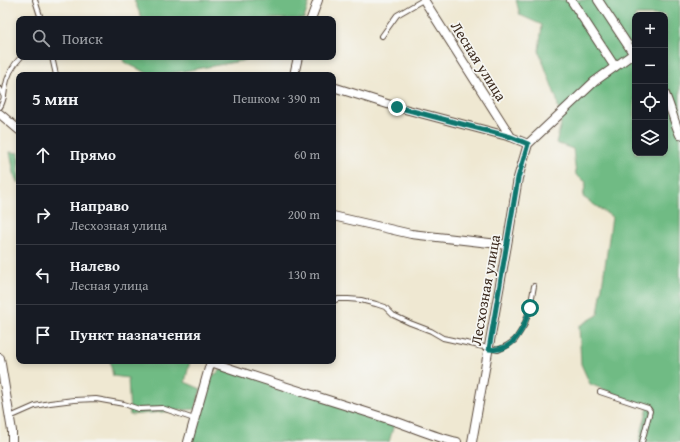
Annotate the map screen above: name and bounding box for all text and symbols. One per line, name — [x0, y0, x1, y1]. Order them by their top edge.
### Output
map controls — [632, 12, 668, 156]
button: + — [632, 12, 668, 48]
search box — [16, 16, 336, 60]
street label: Лесная улица — [446, 17, 512, 106]
icon: search — [30, 27, 52, 49]
text: Поиск — [62, 28, 103, 49]
button: − — [632, 48, 668, 84]
button: locate — [632, 84, 668, 120]
text: 5 мин — [32, 86, 78, 111]
text: Пешком · 390 m — [233, 89, 320, 108]
route end — [388, 98, 406, 116]
button: layers — [632, 120, 668, 156]
icon: ahead — [32, 144, 54, 166]
text: Прямо — [70, 144, 116, 165]
text: 60 m — [294, 145, 320, 164]
text: Направо — [70, 195, 129, 216]
icon: right — [32, 204, 54, 226]
text: 200 m — [288, 205, 320, 224]
text: Лесхозная улица — [70, 216, 167, 235]
street label: Лесхозная улица — [465, 232, 505, 347]
text: Налево — [70, 255, 120, 276]
icon: left — [32, 264, 54, 286]
text: 130 m — [288, 265, 320, 284]
text: Лесная улица — [70, 276, 148, 295]
route start — [521, 299, 539, 317]
icon: arrive — [32, 324, 54, 346]
text: Пункт назначения — [70, 324, 201, 345]

